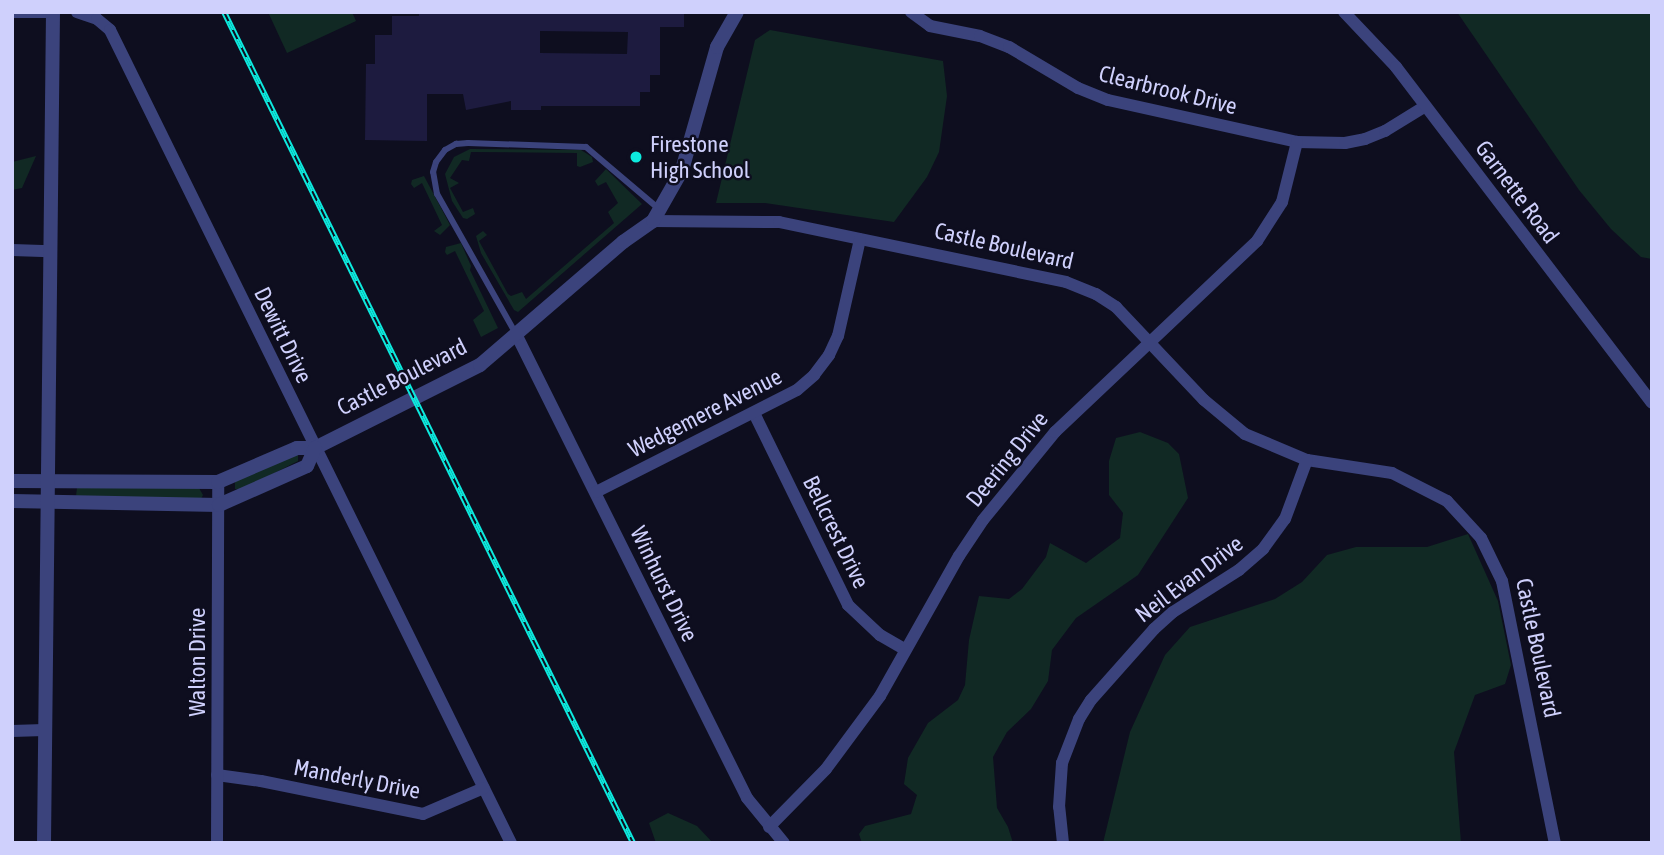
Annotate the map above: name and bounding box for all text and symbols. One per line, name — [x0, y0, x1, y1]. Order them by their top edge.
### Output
street label: Clearbrook Drive — [1096, 60, 1240, 120]
place label: Firestone High School — [650, 130, 750, 184]
street label: Garnette Road — [1469, 135, 1565, 249]
marker: Firestone High School — [628, 149, 644, 165]
street label: Castle Boulevard — [932, 217, 1076, 275]
street label: Dewitt Drive — [248, 283, 318, 387]
street label: Castle Boulevard — [333, 333, 471, 421]
street label: Wedgemere Avenue — [624, 363, 786, 463]
street label: Deering Drive — [960, 406, 1054, 512]
street label: Bellcrest Drive — [797, 471, 875, 593]
street label: Winhurst Drive — [624, 522, 704, 646]
street label: Neil Evan Drive — [1130, 530, 1248, 628]
street label: Castle Boulevard — [1510, 576, 1566, 720]
street label: Walton Drive — [183, 608, 211, 716]
street label: Manderly Drive — [291, 753, 423, 805]

